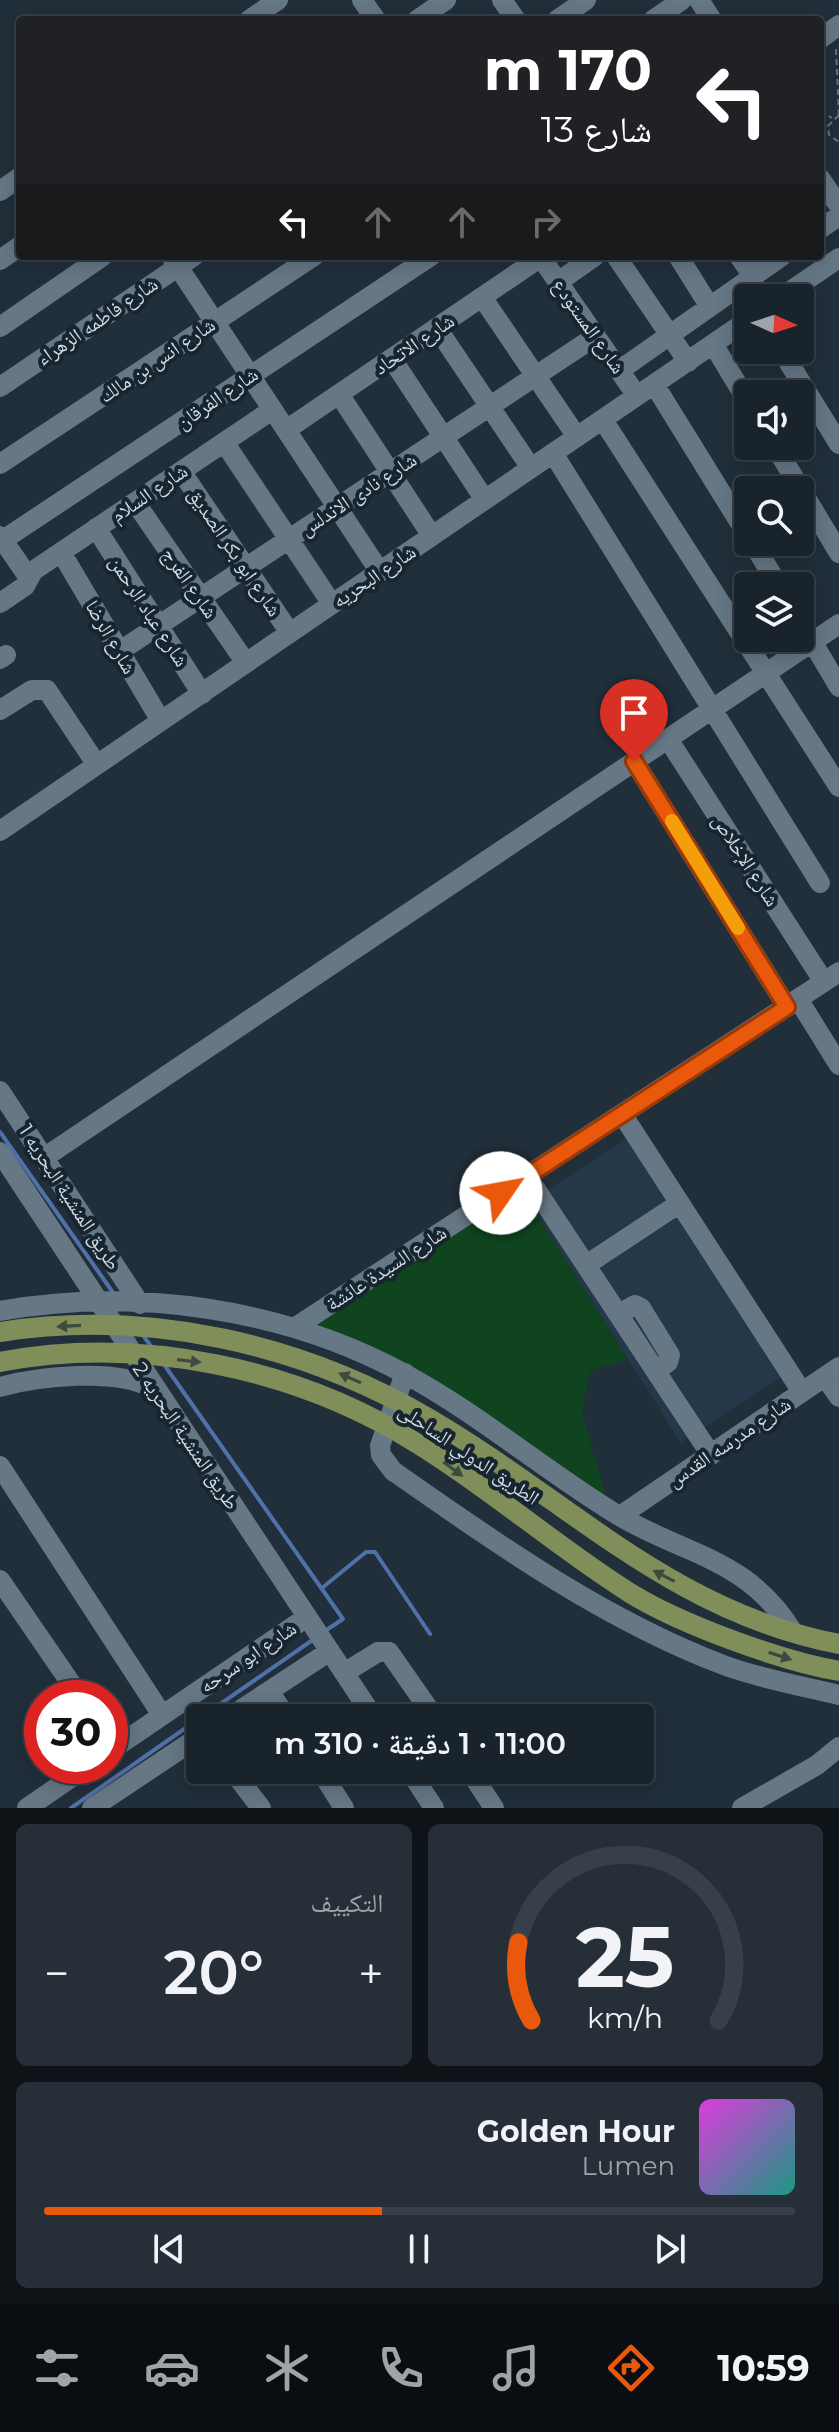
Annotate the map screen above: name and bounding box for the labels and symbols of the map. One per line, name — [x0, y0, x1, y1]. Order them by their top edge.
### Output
street label: شارع فاطمه الزهراء — [32, 272, 163, 371]
street label: شارع المستودع — [547, 274, 631, 379]
north arrow — [734, 284, 814, 364]
street label: شارع الاتحاد — [369, 308, 459, 380]
street label: شارع انس بن مالك — [94, 312, 220, 408]
street label: شارع الفرقان — [172, 362, 263, 435]
street label: شارع نادى الاندلس — [295, 447, 421, 541]
street label: شارع السلام — [106, 459, 193, 529]
street label: شارع ابو بكر الصديق — [182, 483, 287, 621]
street label: شارع البحريه — [328, 539, 421, 613]
street label: شارع الفرج — [156, 543, 223, 624]
street label: شارع عباد الرحمن — [103, 551, 194, 672]
street label: شارع الرضا — [79, 596, 142, 679]
pin — [600, 679, 668, 761]
street label: شارع الإخلاص — [706, 809, 785, 911]
street label: طريق المنشية البحريه 1 — [14, 1120, 126, 1274]
position arrow — [459, 1151, 543, 1235]
street label: شارع السيدة عائشة — [321, 1220, 451, 1317]
one-way arrow — [56, 1320, 81, 1333]
one-way arrow — [177, 1355, 202, 1368]
street label: طريق المنشية البحريه 2 — [128, 1358, 244, 1514]
one-way arrow — [338, 1371, 361, 1385]
street label: شارع مدرسه القدس — [663, 1392, 796, 1493]
street label: الطريق الدولي الساحلى — [392, 1398, 544, 1513]
one-way arrow — [442, 1461, 464, 1477]
one-way arrow — [652, 1569, 675, 1582]
street label: شارع ابو سرحه — [195, 1616, 301, 1699]
one-way arrow — [769, 1650, 793, 1662]
speed limit sign: 30 — [24, 1680, 128, 1784]

